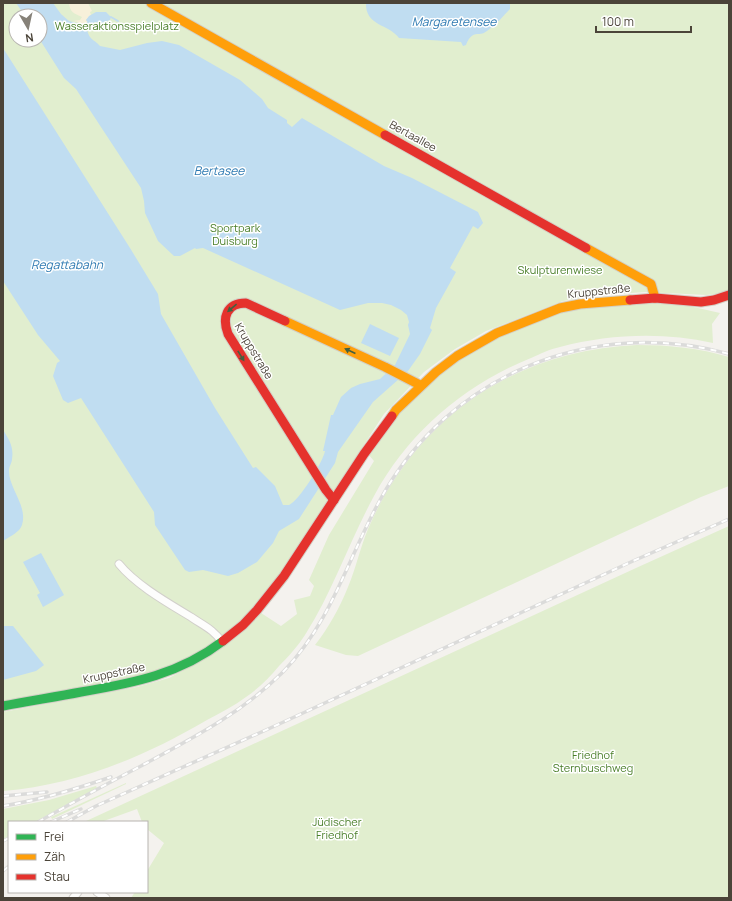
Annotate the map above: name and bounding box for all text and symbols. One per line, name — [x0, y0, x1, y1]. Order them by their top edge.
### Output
north arrow — [8, 8, 48, 48]
scale bar — [596, 8, 691, 34]
water label: Margaretensee — [412, 13, 497, 30]
text: 100 m — [602, 13, 634, 30]
park label: Wasseraktionsspielplatz — [55, 18, 179, 33]
text: N — [24, 30, 35, 46]
street label: Bertaallee — [387, 116, 440, 155]
water label: Bertasee — [194, 162, 245, 179]
park label: Sportpark Duisburg — [210, 220, 261, 248]
water label: Regattabahn — [31, 256, 104, 273]
park label: Skulpturenwiese — [517, 262, 603, 277]
street label: Kruppstraße — [567, 280, 632, 301]
one-way arrow — [227, 304, 238, 312]
street label: Kruppstraße — [232, 320, 277, 382]
one-way arrow — [344, 348, 356, 354]
one-way arrow — [238, 350, 245, 362]
street label: Kruppstraße — [81, 659, 147, 686]
park label: Friedhof Sternbuschweg — [553, 747, 633, 775]
park label: Jüdischer Friedhof — [312, 814, 362, 842]
legend — [8, 821, 148, 893]
text: Frei — [44, 828, 64, 845]
text: Zäh — [44, 848, 65, 865]
text: Stau — [44, 868, 70, 885]

